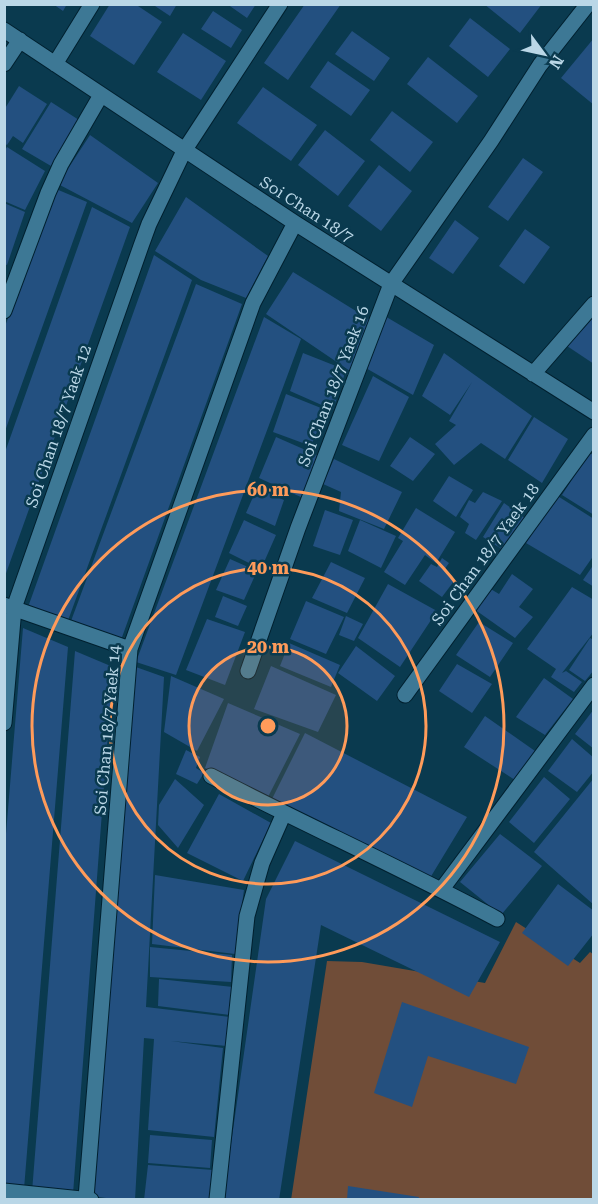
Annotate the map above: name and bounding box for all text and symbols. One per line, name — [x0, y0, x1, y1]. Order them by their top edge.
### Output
north arrow — [514, 24, 574, 84]
text: N — [545, 52, 567, 72]
street label: Soi Chan 18/7 — [256, 172, 357, 247]
street label: Soi Chan 18/7 Yaek 16 — [294, 303, 373, 469]
street label: Soi Chan 18/7 Yaek 12 — [22, 342, 95, 510]
text: 60 m — [247, 479, 290, 500]
street label: Soi Chan 18/7 Yaek 18 — [428, 480, 543, 629]
text: 40 m — [247, 557, 290, 578]
text: 20 m — [247, 636, 290, 657]
street label: Soi Chan 18/7 Yaek 14 — [91, 644, 124, 816]
centre of rings — [258, 716, 278, 736]

